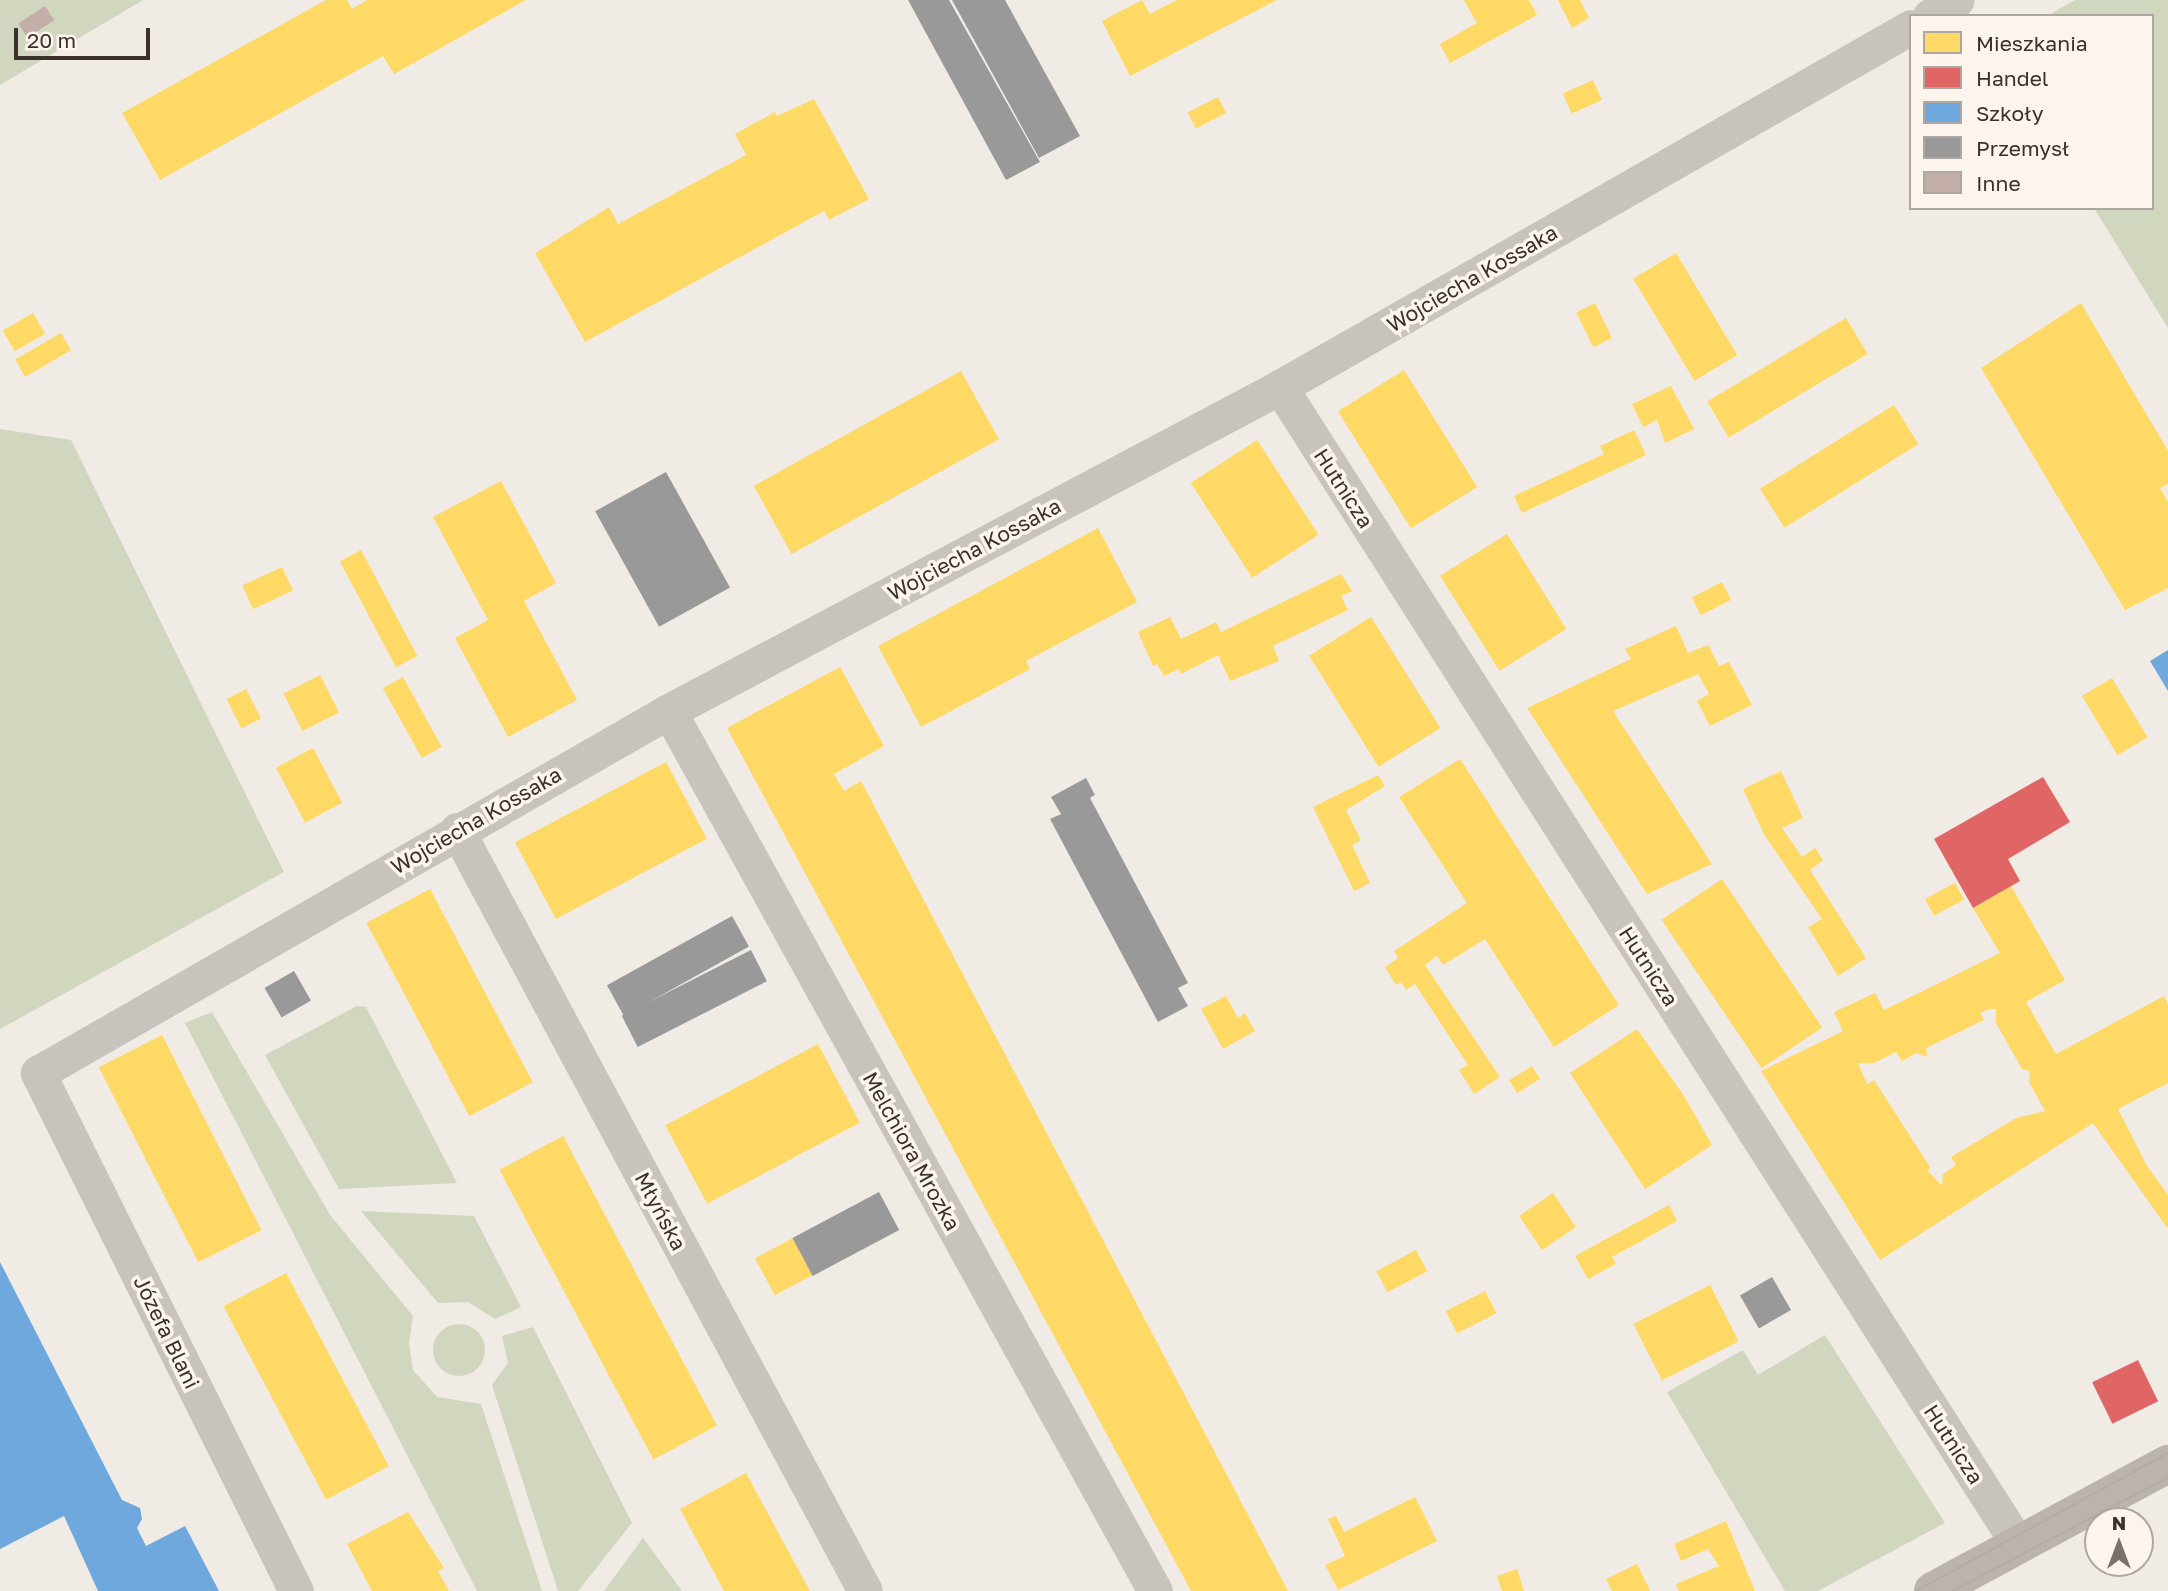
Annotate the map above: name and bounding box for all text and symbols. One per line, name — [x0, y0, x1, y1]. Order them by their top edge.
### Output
scale bar — [18, 14, 154, 58]
legend — [1909, 14, 2154, 210]
text: 20 m — [27, 27, 76, 53]
text: Mieszkania — [1976, 30, 2088, 56]
text: Handel — [1976, 65, 2049, 91]
text: Szkoły — [1976, 100, 2044, 126]
text: Przemysł — [1976, 135, 2069, 161]
text: Inne — [1976, 170, 2021, 196]
street label: Wojciecha Kossaka — [1382, 219, 1562, 337]
street label: Hutnicza — [1309, 444, 1379, 532]
street label: Wojciecha Kossaka — [883, 493, 1065, 605]
street label: Wojciecha Kossaka — [386, 761, 566, 879]
street label: Hutnicza — [1614, 922, 1684, 1010]
street label: Melchiora Mrozka — [858, 1067, 966, 1235]
street label: Młyńska — [630, 1168, 692, 1254]
street label: Józefa Blani — [129, 1271, 205, 1393]
street label: Hutnicza — [1919, 1400, 1989, 1488]
north arrow — [2084, 1507, 2154, 1577]
text: N — [2112, 1511, 2126, 1534]

